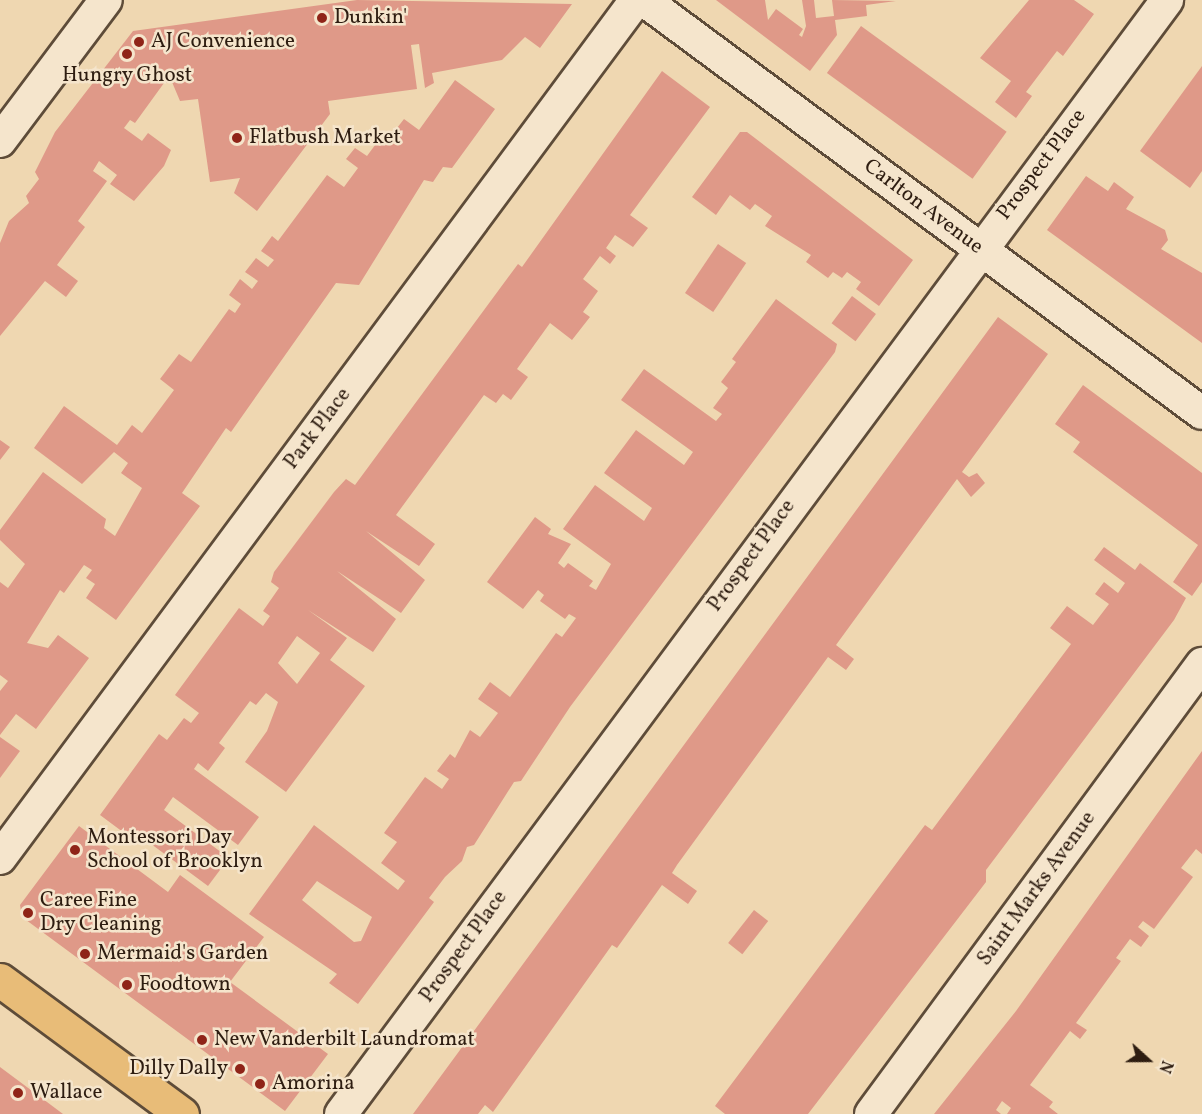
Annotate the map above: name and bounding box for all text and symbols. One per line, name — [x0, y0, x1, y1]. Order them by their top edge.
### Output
place label: Dunkin' — [334, 5, 407, 31]
marker: Dunkin' — [315, 11, 329, 25]
place label: AJ Convenience — [151, 29, 295, 55]
marker: AJ Convenience — [132, 35, 146, 49]
marker: Hungry Ghost — [120, 47, 134, 61]
place label: Hungry Ghost — [62, 63, 192, 89]
street label: Prospect Place — [992, 105, 1092, 225]
place label: Flatbush Market — [249, 125, 401, 151]
marker: Flatbush Market — [230, 131, 244, 145]
street label: Carlton Avenue — [858, 154, 988, 260]
street label: Park Place — [279, 383, 357, 475]
street label: Prospect Place — [703, 495, 801, 617]
street label: Saint Marks Avenue — [973, 807, 1101, 971]
place label: Montessori Day School of Brooklyn — [87, 825, 261, 875]
marker: Montessori Day School of Brooklyn — [68, 843, 82, 857]
street label: Prospect Place — [415, 886, 513, 1008]
place label: Caree Fine Dry Cleaning — [40, 888, 162, 938]
marker: Caree Fine Dry Cleaning — [21, 906, 35, 920]
place label: Mermaid's Garden — [97, 941, 268, 967]
marker: Mermaid's Garden — [78, 947, 92, 961]
place label: Foodtown — [139, 972, 231, 998]
marker: Foodtown — [120, 978, 134, 992]
place label: New Vanderbilt Laundromat — [214, 1027, 476, 1053]
north arrow — [1118, 1030, 1178, 1090]
marker: New Vanderbilt Laundromat — [195, 1033, 209, 1047]
place label: Dilly Dally — [129, 1056, 228, 1082]
text: N — [1152, 1057, 1177, 1076]
marker: Dilly Dally — [233, 1062, 247, 1076]
place label: Amorina — [272, 1071, 355, 1097]
marker: Amorina — [253, 1077, 267, 1091]
place label: Wallace — [30, 1080, 102, 1106]
marker: Wallace — [11, 1086, 25, 1100]

